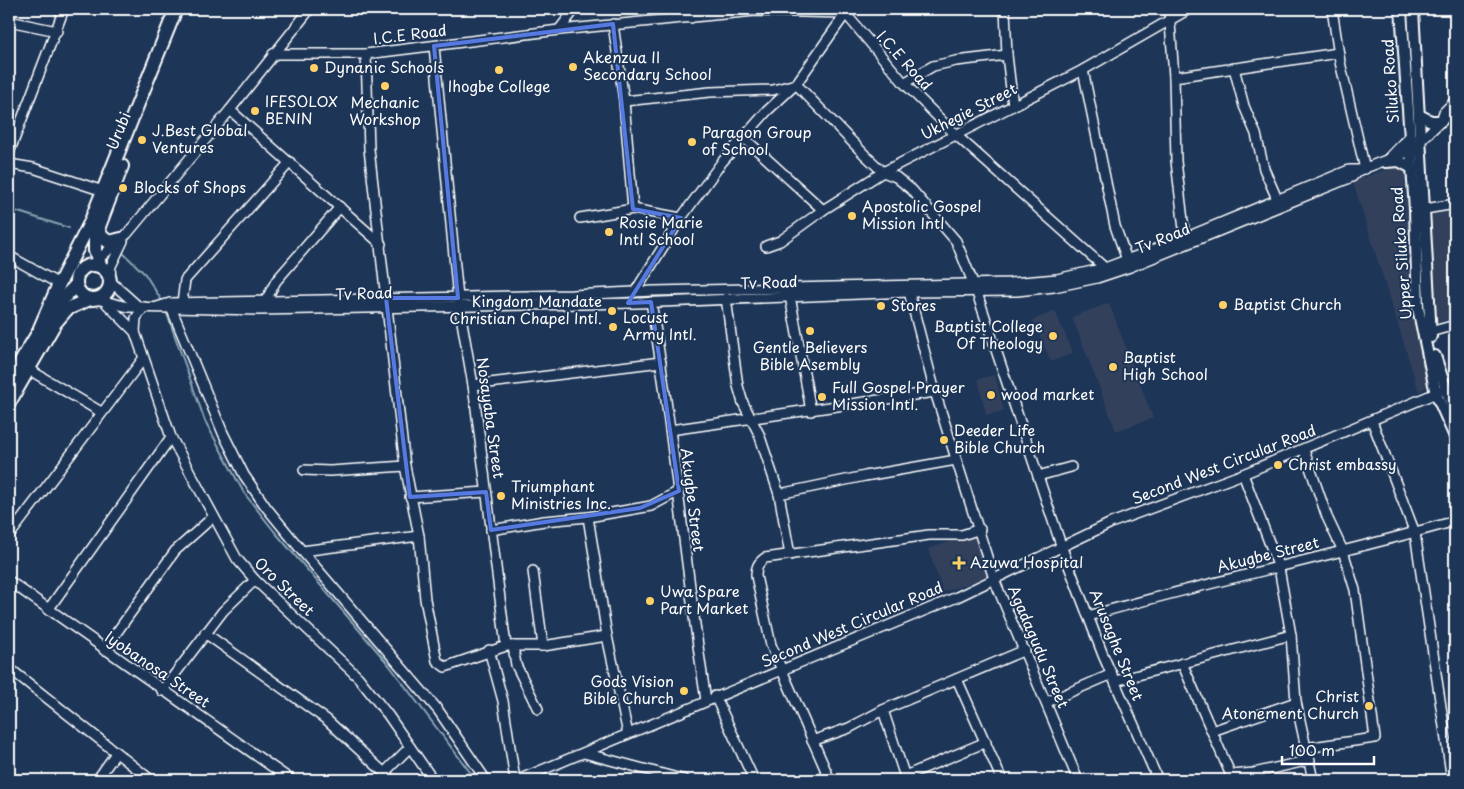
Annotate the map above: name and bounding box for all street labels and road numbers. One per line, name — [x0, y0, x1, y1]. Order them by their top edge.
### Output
street label: I.C.E Road — [372, 18, 448, 49]
street label: I.C.E Road — [872, 25, 938, 95]
street label: Siluko Road — [1375, 38, 1404, 124]
street label: Ukhegie Street — [916, 77, 1020, 145]
street label: Urubi — [100, 108, 136, 153]
street label: Upper Siluko Road — [1384, 186, 1417, 320]
street label: Tv Road — [1132, 216, 1193, 259]
street label: Tv Road — [740, 269, 798, 294]
street label: Tv Road — [335, 280, 393, 305]
street label: Nosayaba Street — [472, 356, 511, 480]
street label: Second West Circular Road — [1128, 418, 1319, 509]
street label: Akugbe Street — [676, 447, 711, 553]
street label: Akugbe Street — [1214, 530, 1321, 577]
street label: Oro Street — [250, 551, 320, 621]
street label: Second West Circular Road — [757, 575, 946, 672]
street label: Agadagudu Street — [1003, 582, 1076, 711]
street label: Arusaghe Street — [1085, 585, 1150, 704]
street label: Iyobanosa Street — [101, 625, 215, 713]

